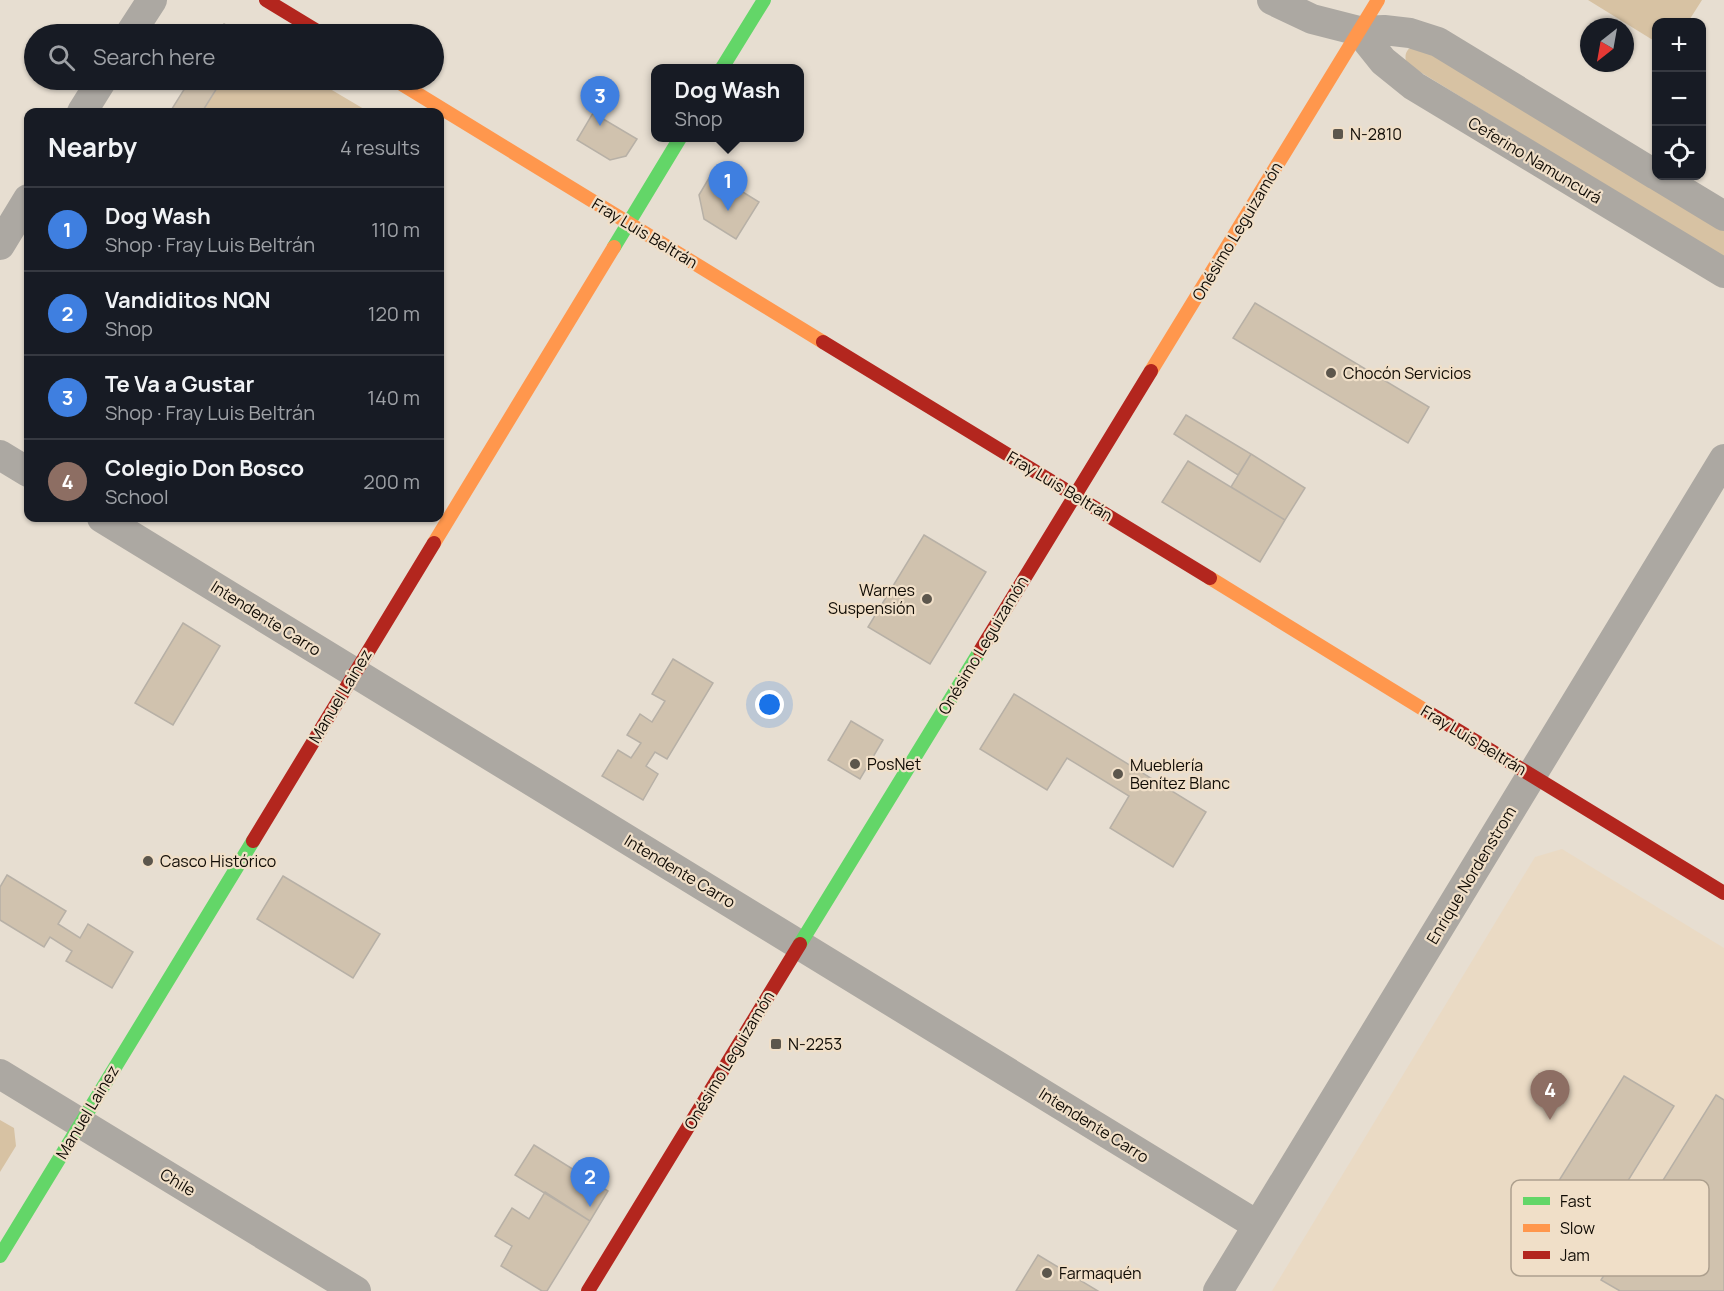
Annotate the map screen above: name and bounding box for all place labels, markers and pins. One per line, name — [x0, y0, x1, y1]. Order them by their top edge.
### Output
pin: 3 — [580, 76, 620, 126]
place label: N-2810 — [1350, 123, 1402, 145]
marker: N-2810 — [1331, 127, 1345, 141]
pin: 1 — [708, 162, 748, 211]
place label: Chocón Servicios — [1343, 362, 1471, 384]
marker: Chocón Servicios — [1324, 366, 1338, 380]
place label: Warnes Suspensión — [828, 579, 915, 619]
marker: Warnes Suspensión — [920, 592, 934, 606]
place label: PosNet — [867, 753, 921, 775]
place label: Mueblería Benítez Blanc — [1130, 754, 1230, 794]
marker: PosNet — [848, 757, 862, 771]
marker: Mueblería Benítez Blanc — [1111, 767, 1125, 781]
place label: Casco Histórico — [160, 850, 276, 872]
marker: Casco Histórico — [141, 854, 155, 868]
place label: N-2253 — [788, 1033, 842, 1055]
marker: N-2253 — [769, 1037, 783, 1051]
pin: 4 — [1530, 1070, 1570, 1120]
pin: 2 — [570, 1158, 610, 1207]
place label: Farmaquén — [1059, 1262, 1141, 1284]
marker: Farmaquén — [1040, 1266, 1054, 1280]

